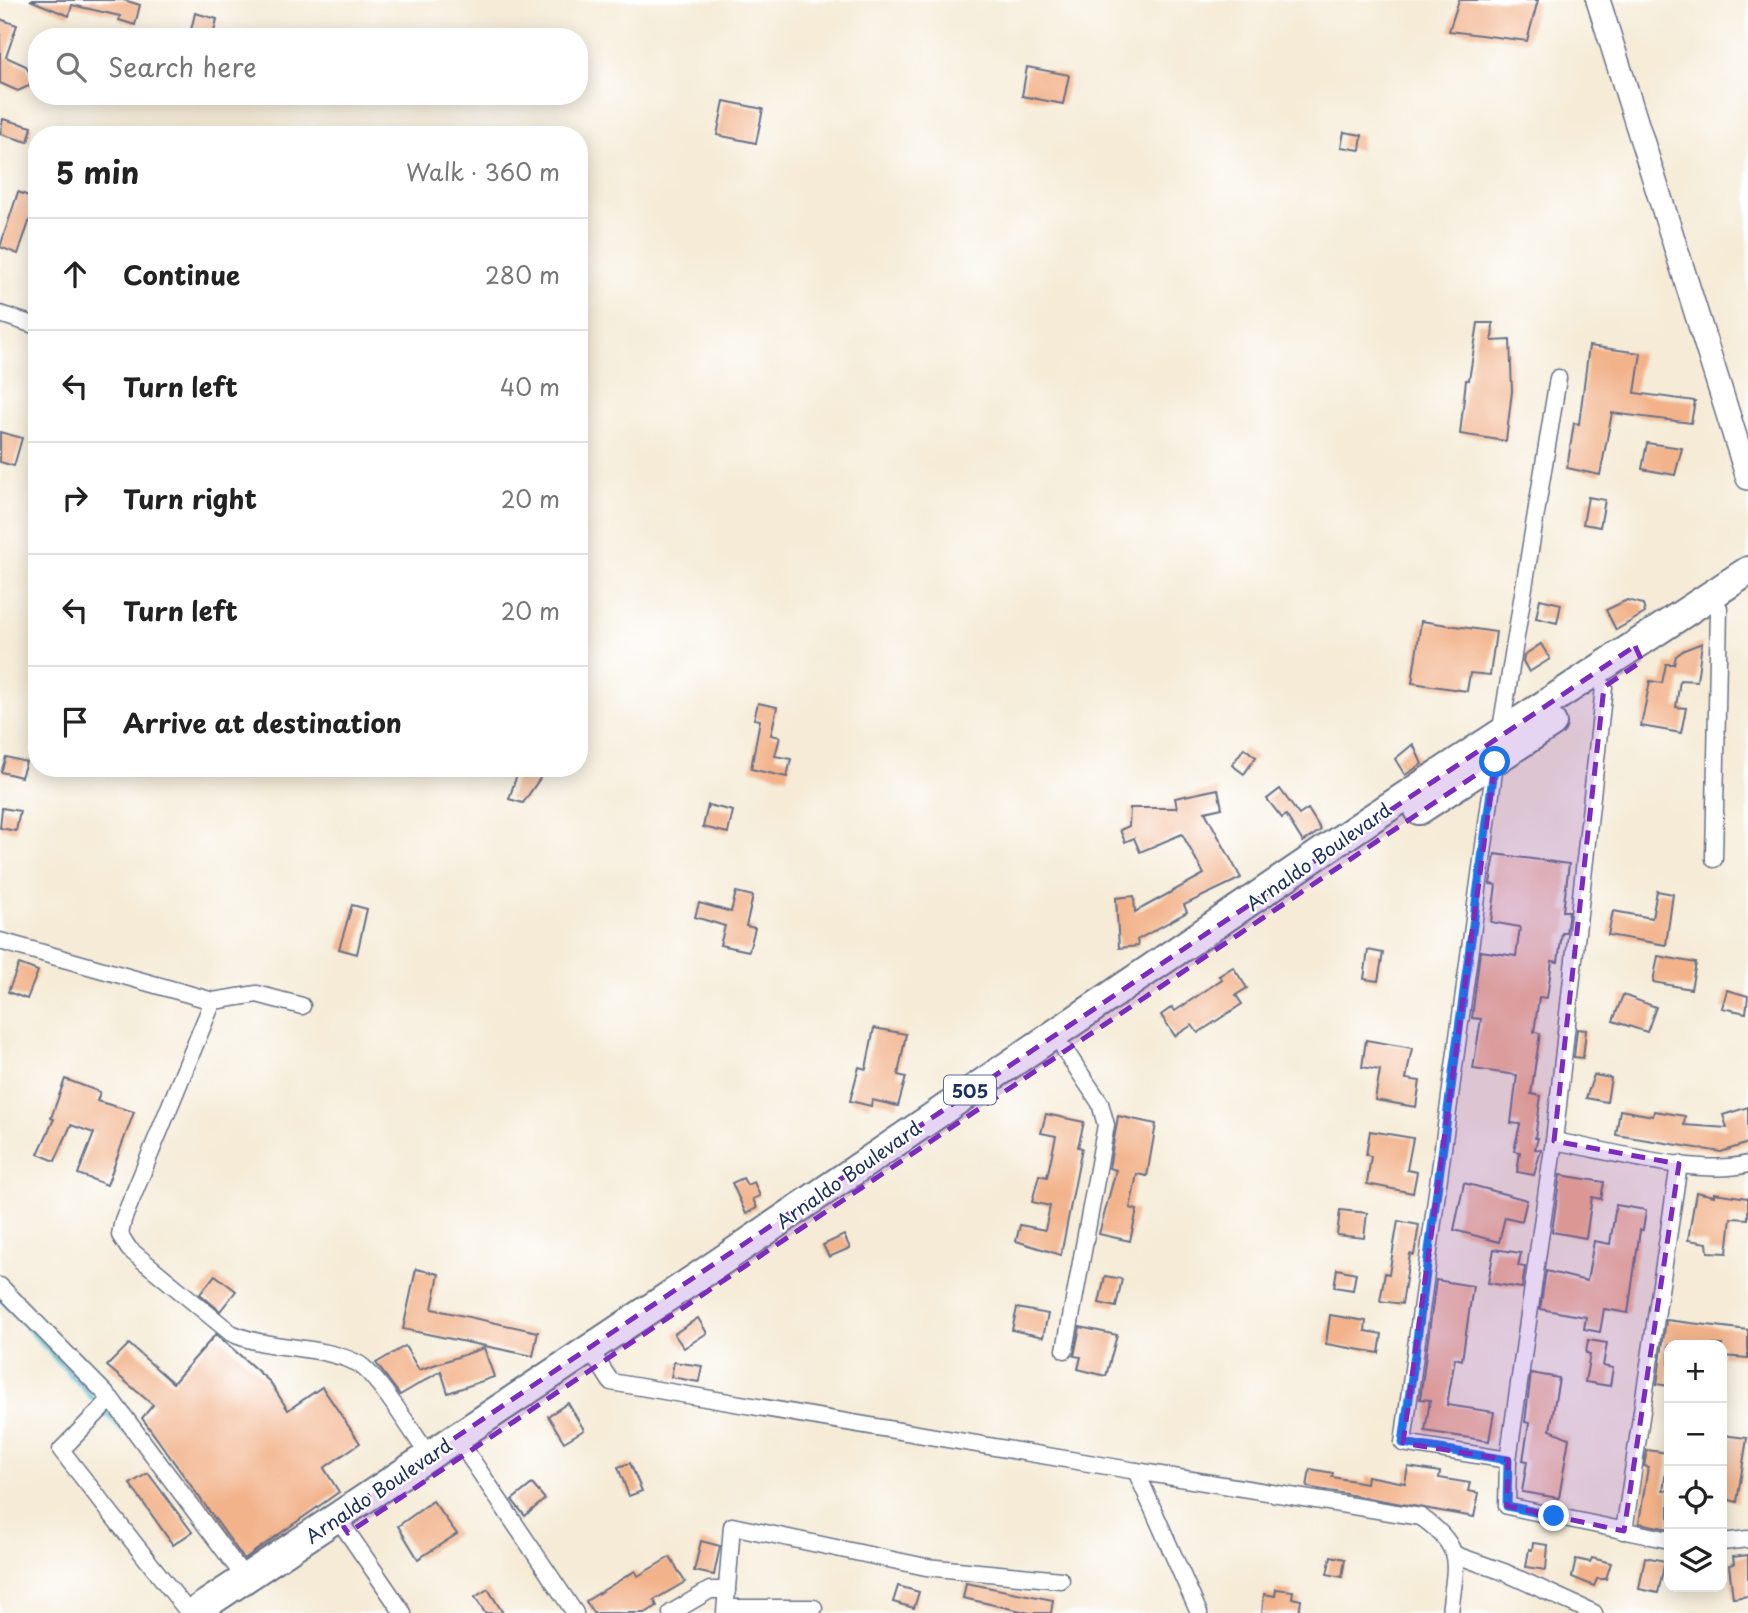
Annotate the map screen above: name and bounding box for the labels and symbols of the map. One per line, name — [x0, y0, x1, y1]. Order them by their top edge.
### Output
route start — [1479, 746, 1510, 777]
street label: Arnaldo Boulevard — [1240, 795, 1397, 917]
road number: 505 — [944, 1076, 996, 1105]
street label: Arnaldo Boulevard — [770, 1113, 927, 1235]
street label: Arnaldo Boulevard — [299, 1430, 457, 1550]
route end — [1538, 1500, 1569, 1531]

